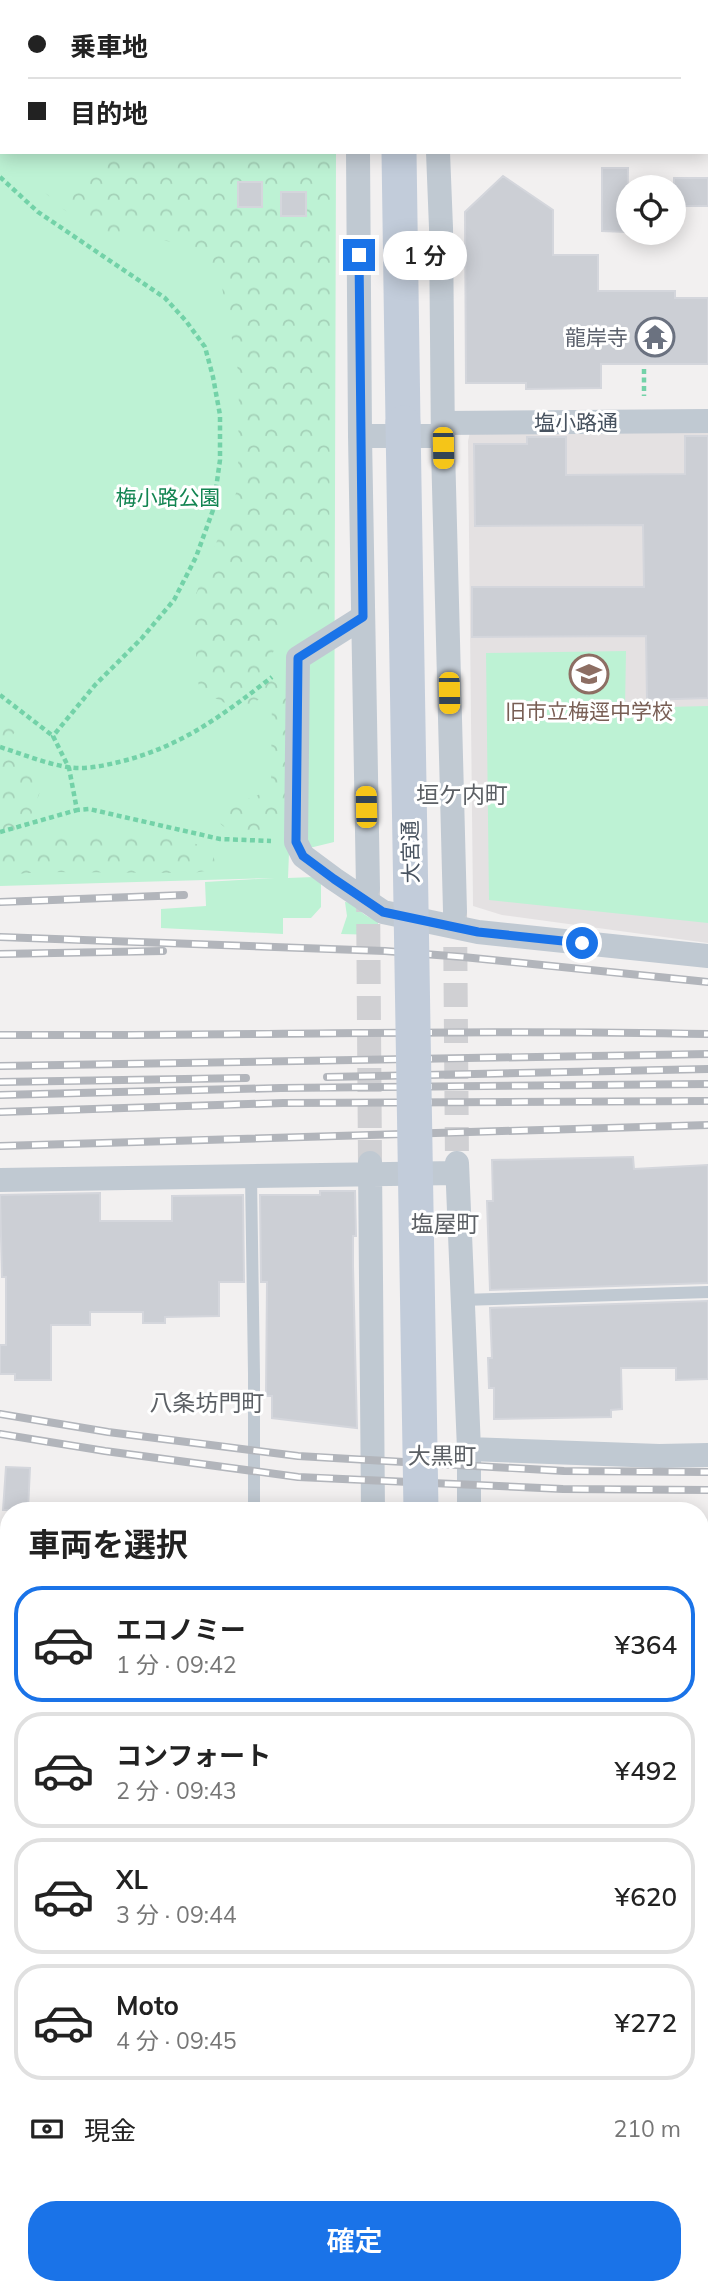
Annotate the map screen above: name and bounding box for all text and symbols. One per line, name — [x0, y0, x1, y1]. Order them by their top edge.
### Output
text: 乗車地 — [70, 30, 148, 63]
text: 目的地 — [70, 97, 148, 130]
map controls — [616, 175, 686, 245]
button: locate — [616, 175, 686, 245]
callout: 1 分 — [384, 230, 467, 280]
route end — [343, 239, 375, 271]
text: 1 分 — [404, 241, 446, 270]
temple icon: 龍岸寺 — [634, 316, 676, 358]
place label: 龍岸寺 — [565, 324, 628, 350]
street label: 塩小路通 — [534, 409, 618, 435]
car — [433, 427, 454, 469]
park label: 梅小路公園 — [116, 484, 221, 510]
school or university icon: 旧市立梅逕中学校 — [568, 653, 610, 695]
car — [439, 672, 460, 714]
place label: 旧市立梅逕中学校 — [505, 698, 673, 724]
district label: 垣ケ内町 — [416, 780, 508, 809]
car — [356, 786, 377, 828]
street label: 大宮通 — [396, 820, 424, 884]
route start — [566, 927, 598, 959]
district label: 塩屋町 — [411, 1209, 480, 1238]
district label: 八条坊門町 — [150, 1388, 265, 1417]
district label: 大黒町 — [408, 1441, 477, 1470]
text: 車両を選択 — [28, 1524, 188, 1564]
icon: car — [32, 1613, 95, 1676]
text: エコノミー — [116, 1613, 246, 1646]
text: ¥364 — [615, 1628, 677, 1661]
text: 1 分 · 09:42 — [116, 1650, 237, 1679]
icon: car — [32, 1739, 95, 1802]
text: コンフォート — [116, 1739, 271, 1772]
text: ¥492 — [615, 1754, 677, 1787]
text: 2 分 · 09:43 — [116, 1776, 237, 1805]
text: XL — [116, 1863, 148, 1896]
icon: car — [32, 1865, 95, 1928]
text: ¥620 — [615, 1880, 677, 1913]
text: 3 分 · 09:44 — [116, 1900, 237, 1929]
text: Moto — [116, 1989, 179, 2022]
icon: car — [32, 1991, 95, 2054]
text: ¥272 — [615, 2006, 677, 2039]
text: 4 分 · 09:45 — [116, 2026, 237, 2055]
icon: cash — [28, 2110, 66, 2148]
text: 現金 — [84, 2114, 136, 2147]
text: 210 m — [613, 2114, 681, 2143]
button: 確定 — [28, 2201, 681, 2281]

